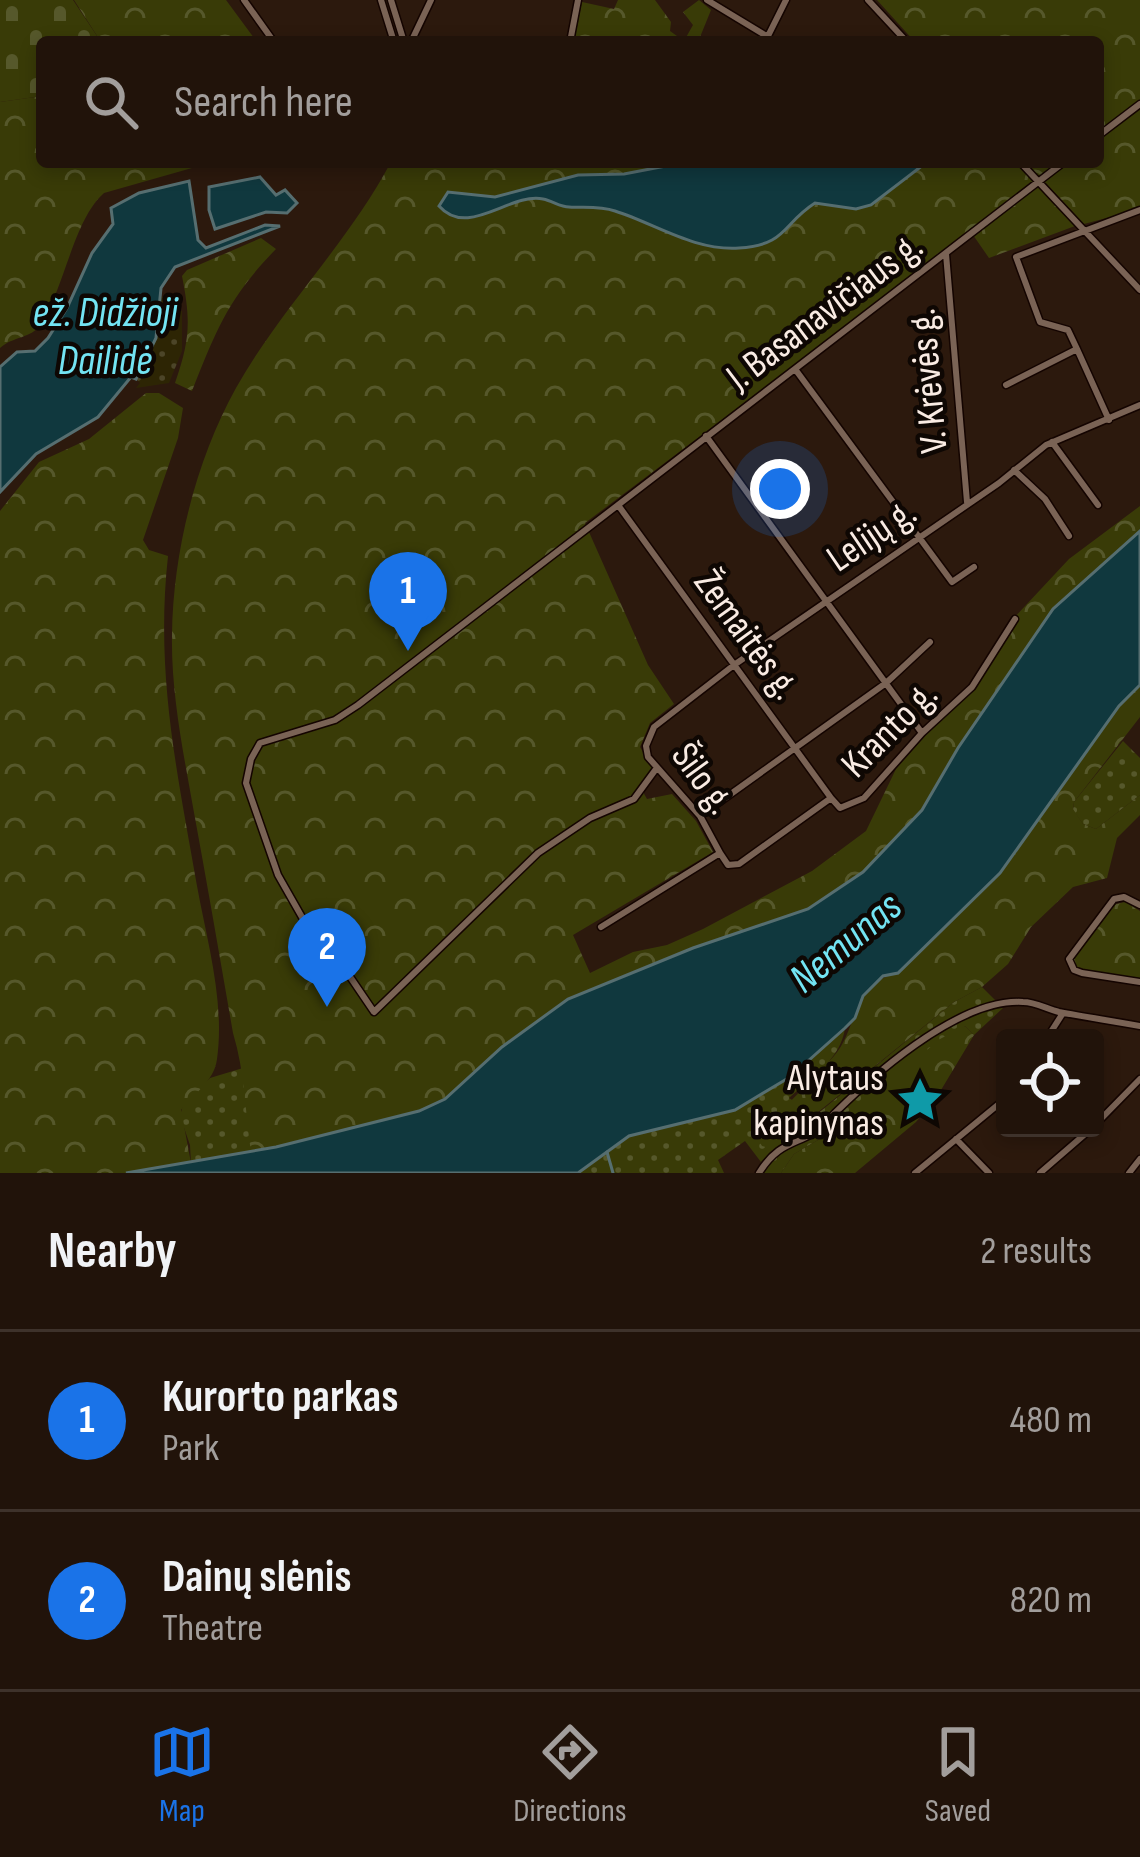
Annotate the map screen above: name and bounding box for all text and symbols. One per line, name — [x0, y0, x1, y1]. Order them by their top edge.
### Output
search box — [36, 36, 1104, 168]
icon: search — [78, 69, 144, 135]
text: Search here — [174, 75, 353, 130]
street label: J. Basanavičiaus g. — [717, 223, 932, 402]
water label: ež. Didžioji Dailidė — [32, 288, 179, 387]
street label: V. Krėvės g. — [899, 307, 959, 455]
your location — [750, 459, 810, 519]
street label: Lelijų g. — [818, 489, 926, 583]
pin: 1 — [369, 552, 447, 651]
street label: Žemaitės g. — [683, 561, 809, 709]
street label: Kranto g. — [832, 672, 948, 788]
street label: Šilo g. — [661, 734, 743, 824]
water label: Nemunas — [780, 881, 913, 1004]
pin: 2 — [288, 908, 366, 1007]
map controls — [996, 1029, 1104, 1137]
button: locate — [996, 1029, 1104, 1137]
place label: Alytaus kapinynas — [753, 1055, 884, 1147]
place icon: Alytaus kapinynas — [895, 1075, 945, 1125]
text: Nearby — [48, 1221, 177, 1282]
text: 2 results — [980, 1228, 1092, 1275]
text: Kurorto parkas — [162, 1370, 398, 1425]
text: 1 — [79, 1397, 95, 1444]
text: 480 m — [1010, 1397, 1092, 1444]
text: Park — [162, 1425, 219, 1472]
text: Dainų slėnis — [162, 1550, 351, 1605]
text: 2 — [78, 1577, 96, 1624]
text: 820 m — [1010, 1577, 1092, 1624]
text: Theatre — [162, 1605, 263, 1652]
tab: Map — [149, 1719, 215, 1831]
tab: Directions — [513, 1719, 627, 1831]
tab: Saved — [925, 1719, 991, 1831]

